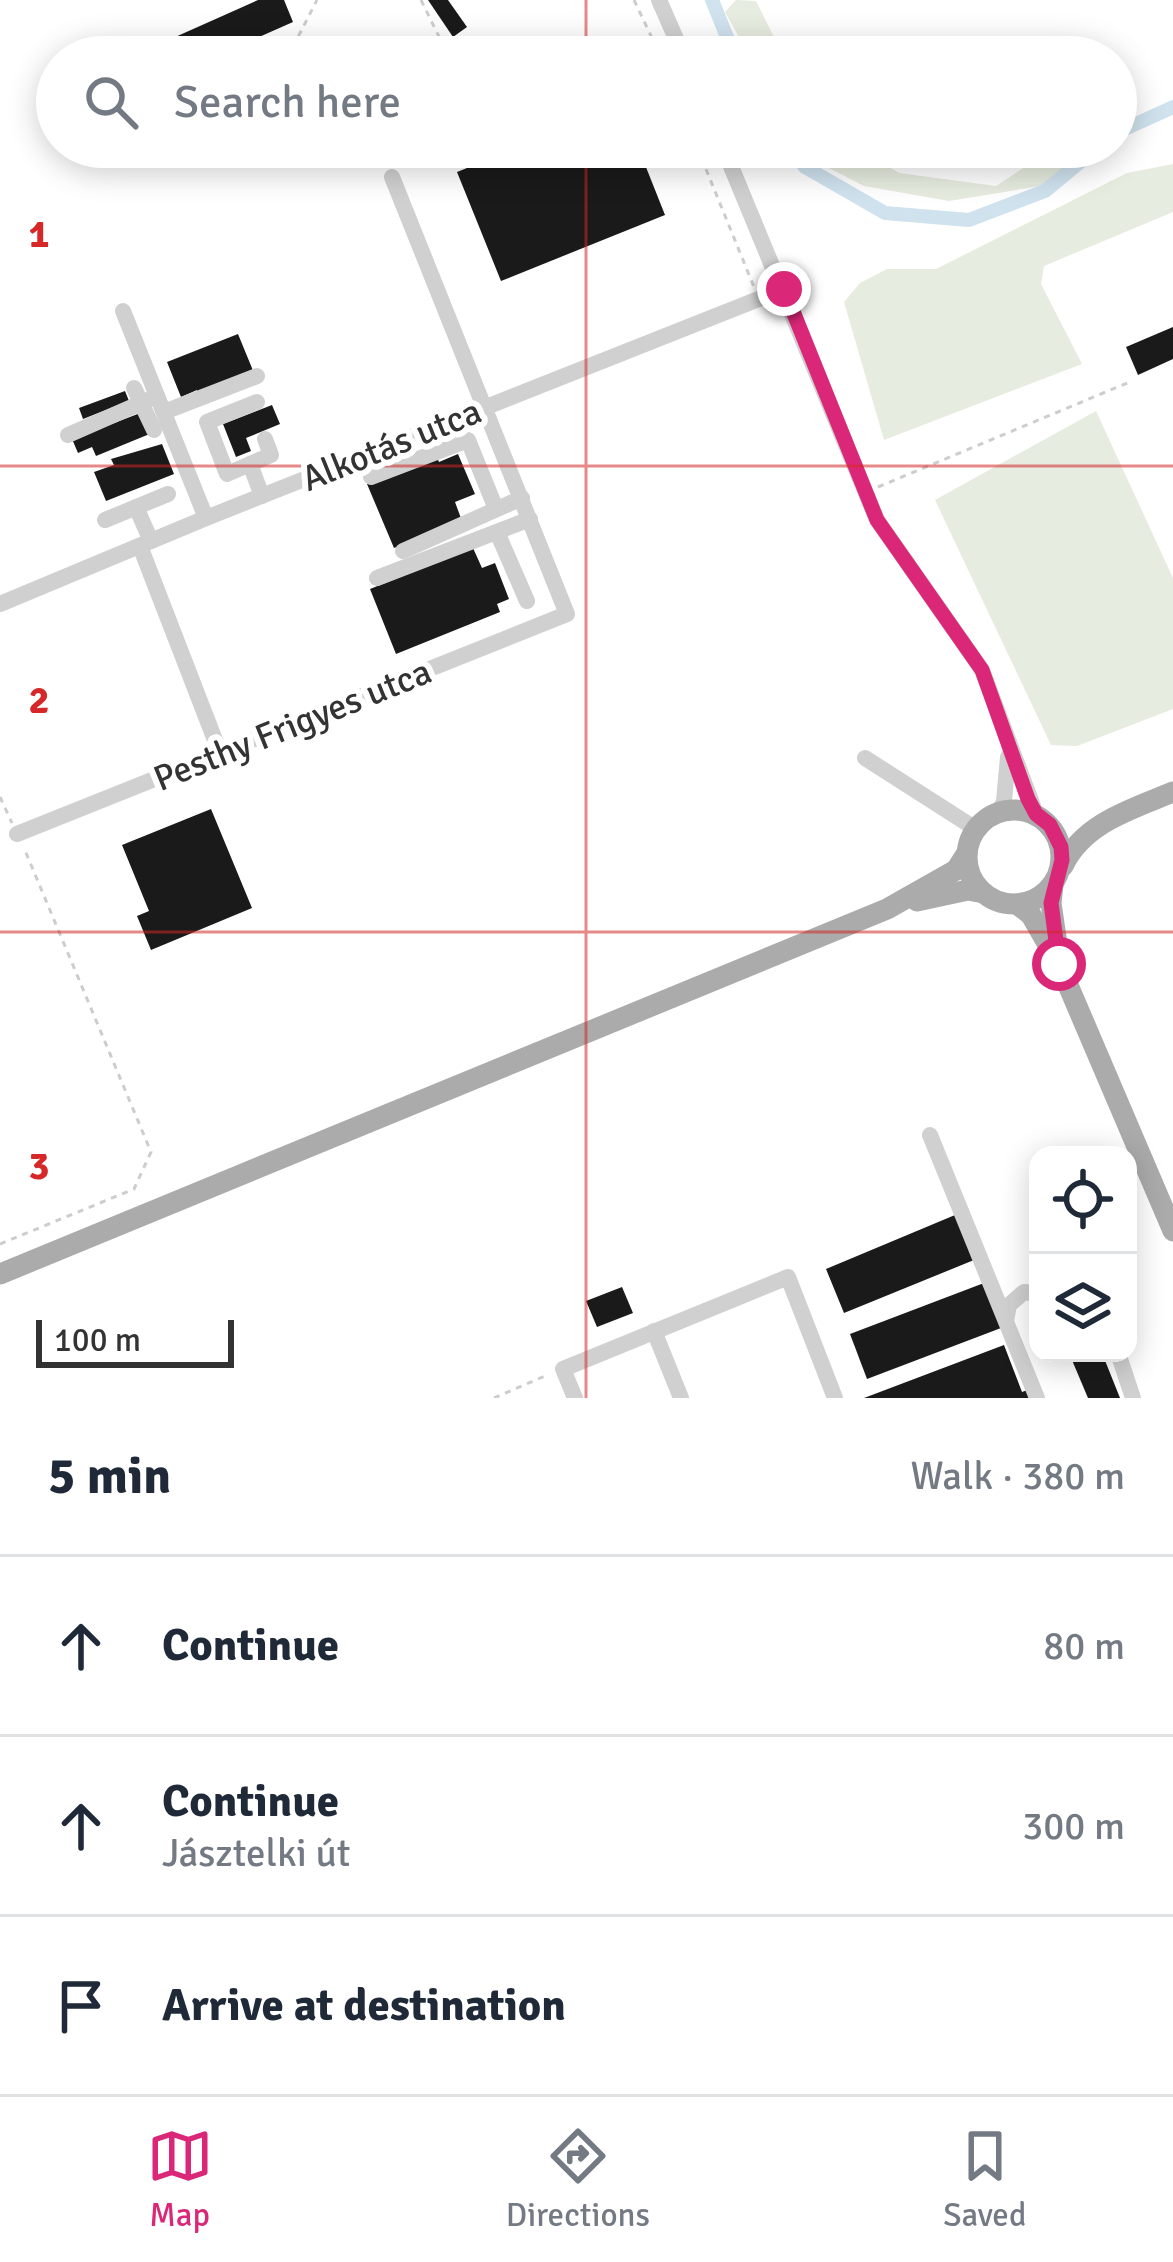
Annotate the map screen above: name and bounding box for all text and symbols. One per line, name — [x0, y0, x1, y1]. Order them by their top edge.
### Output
search box — [36, 36, 1137, 168]
icon: search — [78, 69, 144, 135]
text: Search here — [174, 75, 401, 130]
text: 1 — [28, 210, 50, 258]
route end — [757, 262, 811, 316]
street label: Alkotás utca — [295, 389, 488, 502]
street label: Pesthy Frigyes utca — [147, 649, 438, 802]
text: 2 — [28, 676, 50, 724]
route start — [1032, 937, 1086, 991]
text: 3 — [28, 1142, 50, 1190]
map controls — [1029, 1146, 1137, 1362]
button: locate — [1029, 1146, 1137, 1254]
button: layers — [1029, 1254, 1137, 1362]
scale bar — [36, 1314, 234, 1367]
text: 100 m — [54, 1320, 141, 1361]
text: 5 min — [48, 1445, 171, 1508]
text: Walk · 380 m — [911, 1452, 1125, 1500]
icon: ahead — [48, 1613, 114, 1679]
text: Continue — [162, 1618, 339, 1673]
text: 80 m — [1043, 1622, 1125, 1670]
text: Continue — [162, 1774, 339, 1829]
icon: ahead — [48, 1793, 114, 1859]
text: 300 m — [1022, 1802, 1125, 1850]
text: Jásztelki út — [162, 1829, 350, 1877]
icon: arrive — [48, 1973, 114, 2039]
text: Arrive at destination — [162, 1978, 566, 2033]
tab: Map — [147, 2123, 213, 2236]
tab: Directions — [506, 2123, 650, 2236]
tab: Saved — [943, 2123, 1026, 2236]

